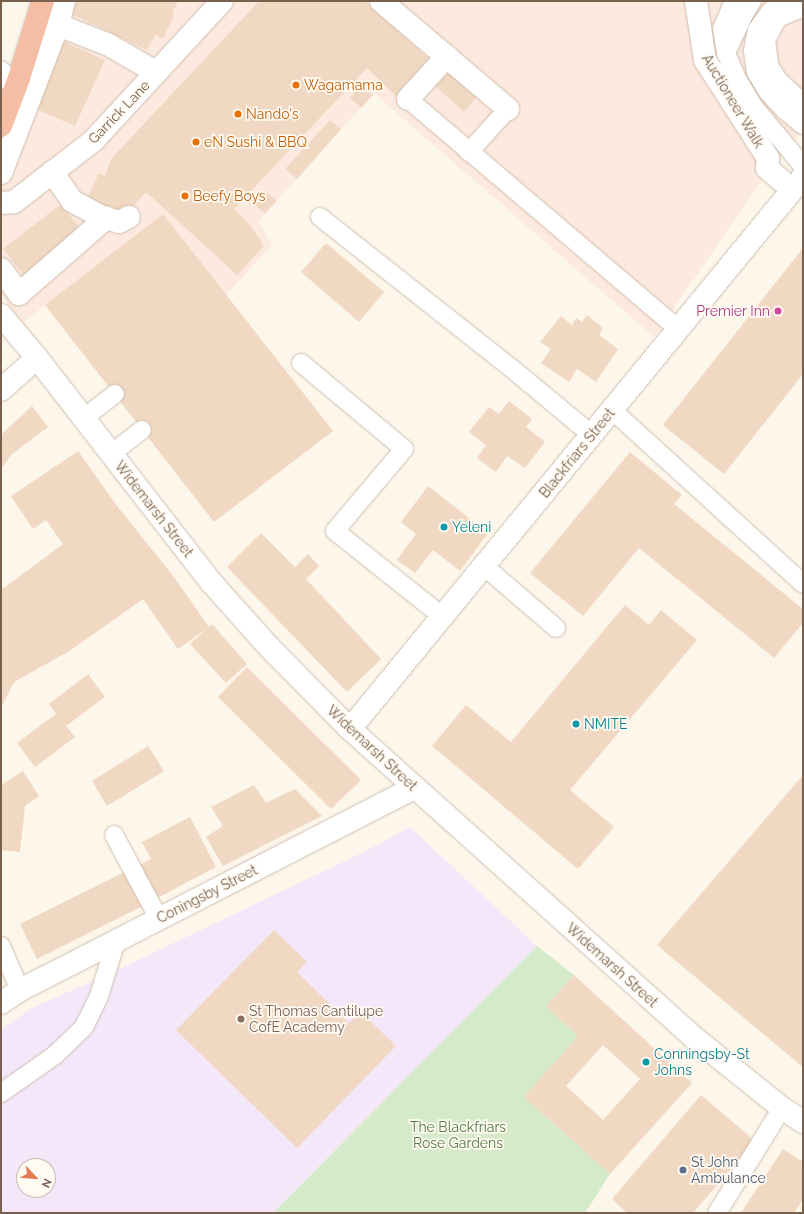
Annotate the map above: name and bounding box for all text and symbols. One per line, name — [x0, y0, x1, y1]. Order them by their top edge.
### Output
street label: Auctioneer Walk — [698, 51, 768, 151]
street label: Garrick Lane — [85, 77, 153, 147]
place label: Wagamama — [304, 77, 383, 93]
marker: Wagamama — [291, 80, 301, 90]
place label: Nando's — [246, 106, 299, 122]
marker: Nando's — [233, 109, 243, 119]
place label: eN Sushi & BBQ — [204, 134, 307, 150]
marker: eN Sushi & BBQ — [191, 137, 201, 147]
place label: Beefy Boys — [193, 188, 266, 204]
marker: Beefy Boys — [180, 191, 190, 201]
place label: Premier Inn — [696, 303, 770, 319]
marker: Premier Inn — [773, 306, 783, 316]
street label: Blackfriars Street — [536, 405, 618, 501]
street label: Widemarsh Street — [111, 458, 197, 560]
place label: Yeleni — [452, 519, 491, 535]
marker: Yeleni — [439, 522, 449, 532]
street label: Widemarsh Street — [323, 702, 421, 794]
place label: NMITE — [584, 716, 628, 732]
marker: NMITE — [571, 719, 581, 729]
street label: Coningsby Street — [154, 861, 260, 927]
street label: Widemarsh Street — [563, 920, 661, 1010]
place label: St Thomas Cantilupe CofE Academy — [249, 1003, 384, 1036]
marker: St Thomas Cantilupe CofE Academy — [236, 1014, 246, 1024]
place label: Conningsby-St Johns — [654, 1046, 750, 1078]
marker: Conningsby-St Johns — [641, 1057, 651, 1067]
park label: The Blackfriars Rose Gardens — [410, 1119, 506, 1152]
place label: St John Ambulance — [691, 1154, 766, 1186]
north arrow — [16, 1158, 56, 1198]
marker: St John Ambulance — [678, 1165, 688, 1175]
text: N — [39, 1176, 54, 1190]

